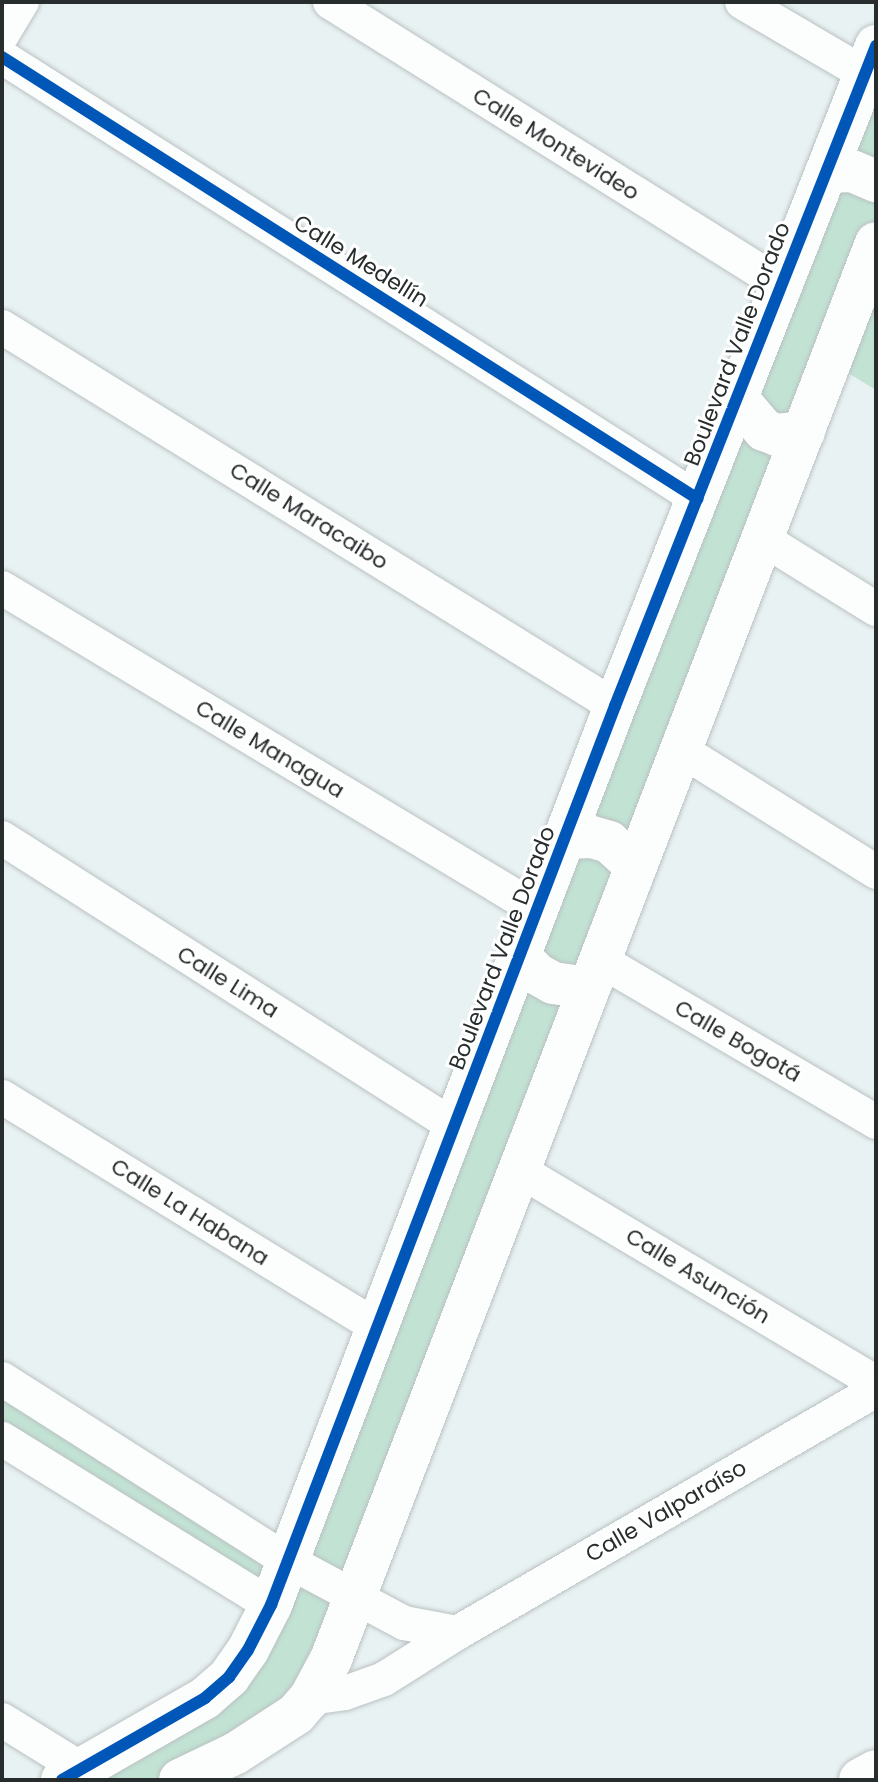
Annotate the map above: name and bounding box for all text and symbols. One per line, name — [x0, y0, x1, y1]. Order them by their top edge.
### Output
street label: Calle Montevideo — [468, 82, 644, 206]
street label: Calle Medellín — [289, 209, 433, 313]
street label: Boulevard Valle Dorado — [678, 219, 796, 469]
street label: Calle Maracaibo — [225, 457, 393, 575]
street label: Calle Managua — [191, 694, 349, 804]
street label: Boulevard Valle Dorado — [443, 823, 561, 1073]
street label: Calle Lima — [172, 940, 284, 1024]
street label: Calle Bogotá — [670, 994, 806, 1088]
street label: Calle La Habana — [106, 1153, 274, 1271]
street label: Calle Asunción — [621, 1223, 775, 1329]
street label: Calle Valparaíso — [581, 1454, 751, 1568]

